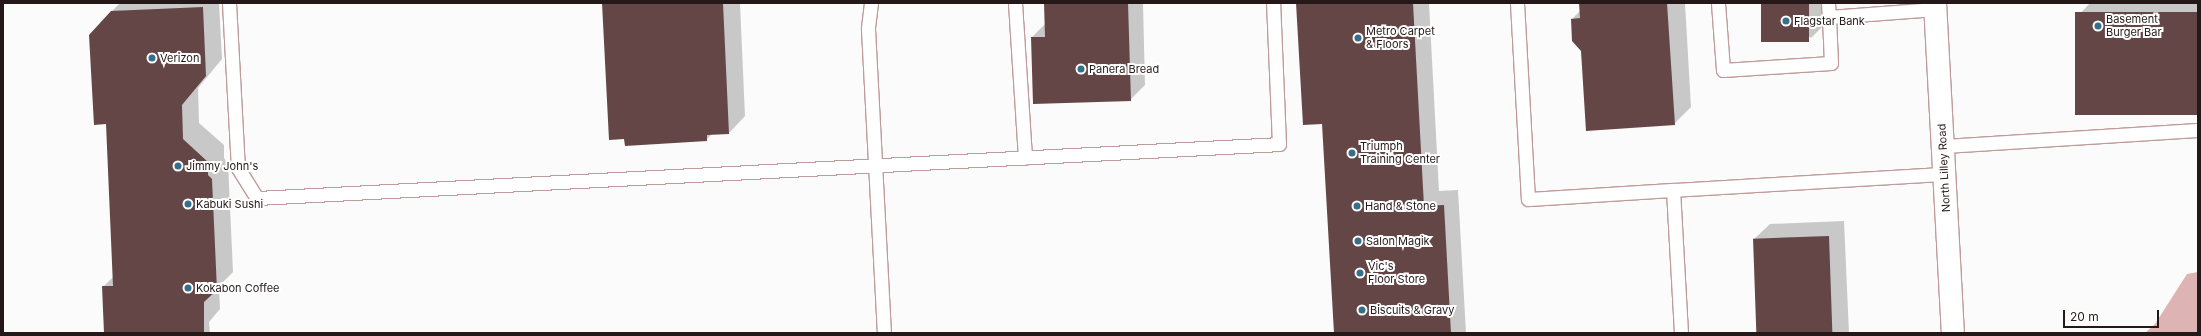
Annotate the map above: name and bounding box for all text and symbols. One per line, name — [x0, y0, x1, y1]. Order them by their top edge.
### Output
place label: Basement Burger Bar — [2106, 13, 2162, 39]
place label: Flagstar Bank — [1794, 14, 1865, 28]
marker: Flagstar Bank — [1781, 16, 1791, 26]
marker: Basement Burger Bar — [2093, 21, 2103, 31]
place label: Metro Carpet & Floors — [1366, 25, 1435, 51]
marker: Metro Carpet & Floors — [1353, 33, 1363, 43]
place label: Verizon — [160, 51, 199, 65]
marker: Verizon — [147, 53, 157, 63]
place label: Panera Bread — [1089, 62, 1159, 76]
marker: Panera Bread — [1076, 64, 1086, 74]
street label: North Lilley Road — [1935, 123, 1953, 213]
place label: Triumph Training Center — [1360, 140, 1440, 166]
marker: Triumph Training Center — [1347, 148, 1357, 158]
place label: Jimmy John's — [186, 159, 258, 173]
marker: Jimmy John's — [173, 161, 183, 171]
place label: Kabuki Sushi — [196, 197, 263, 211]
marker: Kabuki Sushi — [183, 199, 193, 209]
place label: Hand & Stone — [1365, 199, 1436, 213]
marker: Hand & Stone — [1352, 201, 1362, 211]
place label: Salon Magik — [1366, 234, 1430, 248]
marker: Salon Magik — [1353, 236, 1363, 246]
place label: Vic's Floor Store — [1368, 260, 1425, 286]
marker: Vic's Floor Store — [1355, 268, 1365, 278]
place label: Kokabon Coffee — [196, 281, 280, 295]
marker: Kokabon Coffee — [183, 283, 193, 293]
scale bar — [2065, 302, 2161, 328]
place label: Biscuits & Gravy — [1370, 303, 1454, 317]
marker: Biscuits & Gravy — [1357, 305, 1367, 315]
text: 20 m — [2070, 309, 2099, 324]

